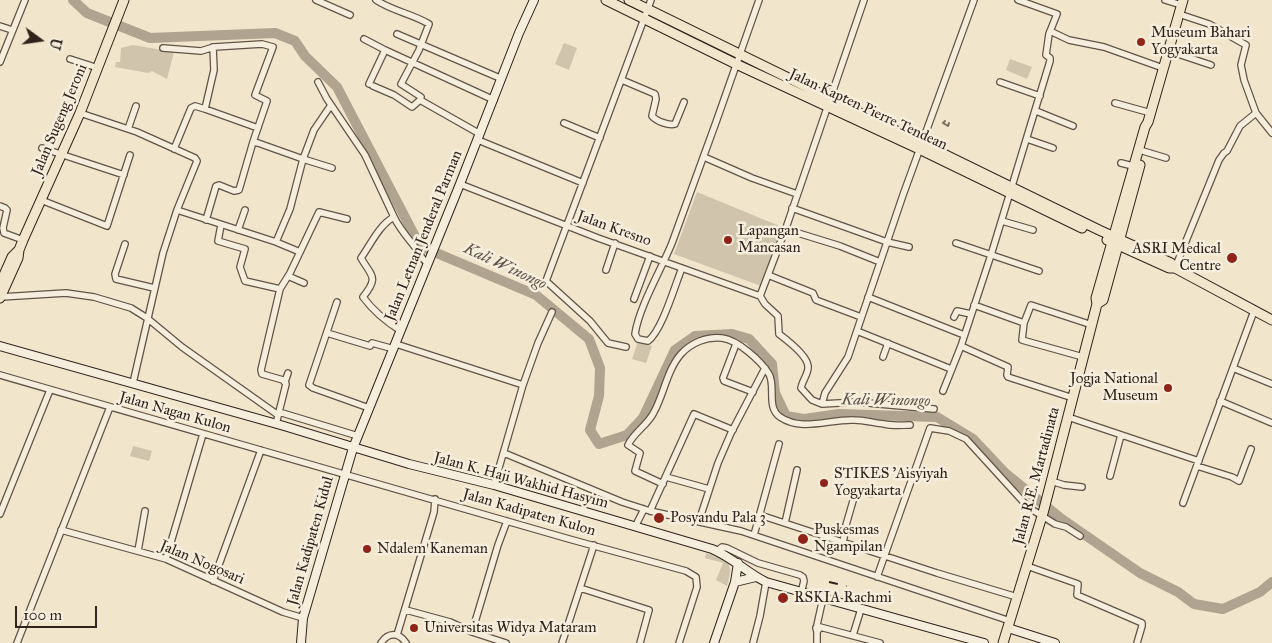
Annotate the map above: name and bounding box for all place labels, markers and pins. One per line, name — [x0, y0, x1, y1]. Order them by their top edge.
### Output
place label: Museum Bahari Yogyakarta — [1151, 24, 1251, 59]
marker: Museum Bahari Yogyakarta — [1135, 36, 1147, 48]
place label: Lapangan Mancasan — [738, 222, 800, 257]
marker: Lapangan Mancasan — [722, 234, 734, 246]
place label: ASRI Medical Centre — [1132, 240, 1221, 275]
marker: ASRI Medical Centre — [1225, 251, 1239, 265]
place label: Jogja National Museum — [1070, 370, 1158, 405]
marker: Jogja National Museum — [1162, 382, 1174, 394]
place label: STIKES 'Aisyiyah Yogyakarta — [834, 465, 948, 500]
marker: STIKES 'Aisyiyah Yogyakarta — [818, 477, 830, 489]
place label: Posyandu Pala 3 — [670, 509, 766, 527]
marker: Posyandu Pala 3 — [652, 511, 666, 525]
place label: Puskesmas Ngampilan — [814, 521, 883, 556]
marker: Puskesmas Ngampilan — [796, 532, 810, 546]
place label: Ndalem Kaneman — [377, 540, 488, 558]
marker: Ndalem Kaneman — [361, 543, 373, 555]
place label: RSKIA Rachmi — [794, 589, 892, 607]
marker: RSKIA Rachmi — [776, 591, 790, 605]
place label: Universitas Widya Mataram — [424, 619, 597, 637]
marker: Universitas Widya Mataram — [408, 622, 420, 634]

